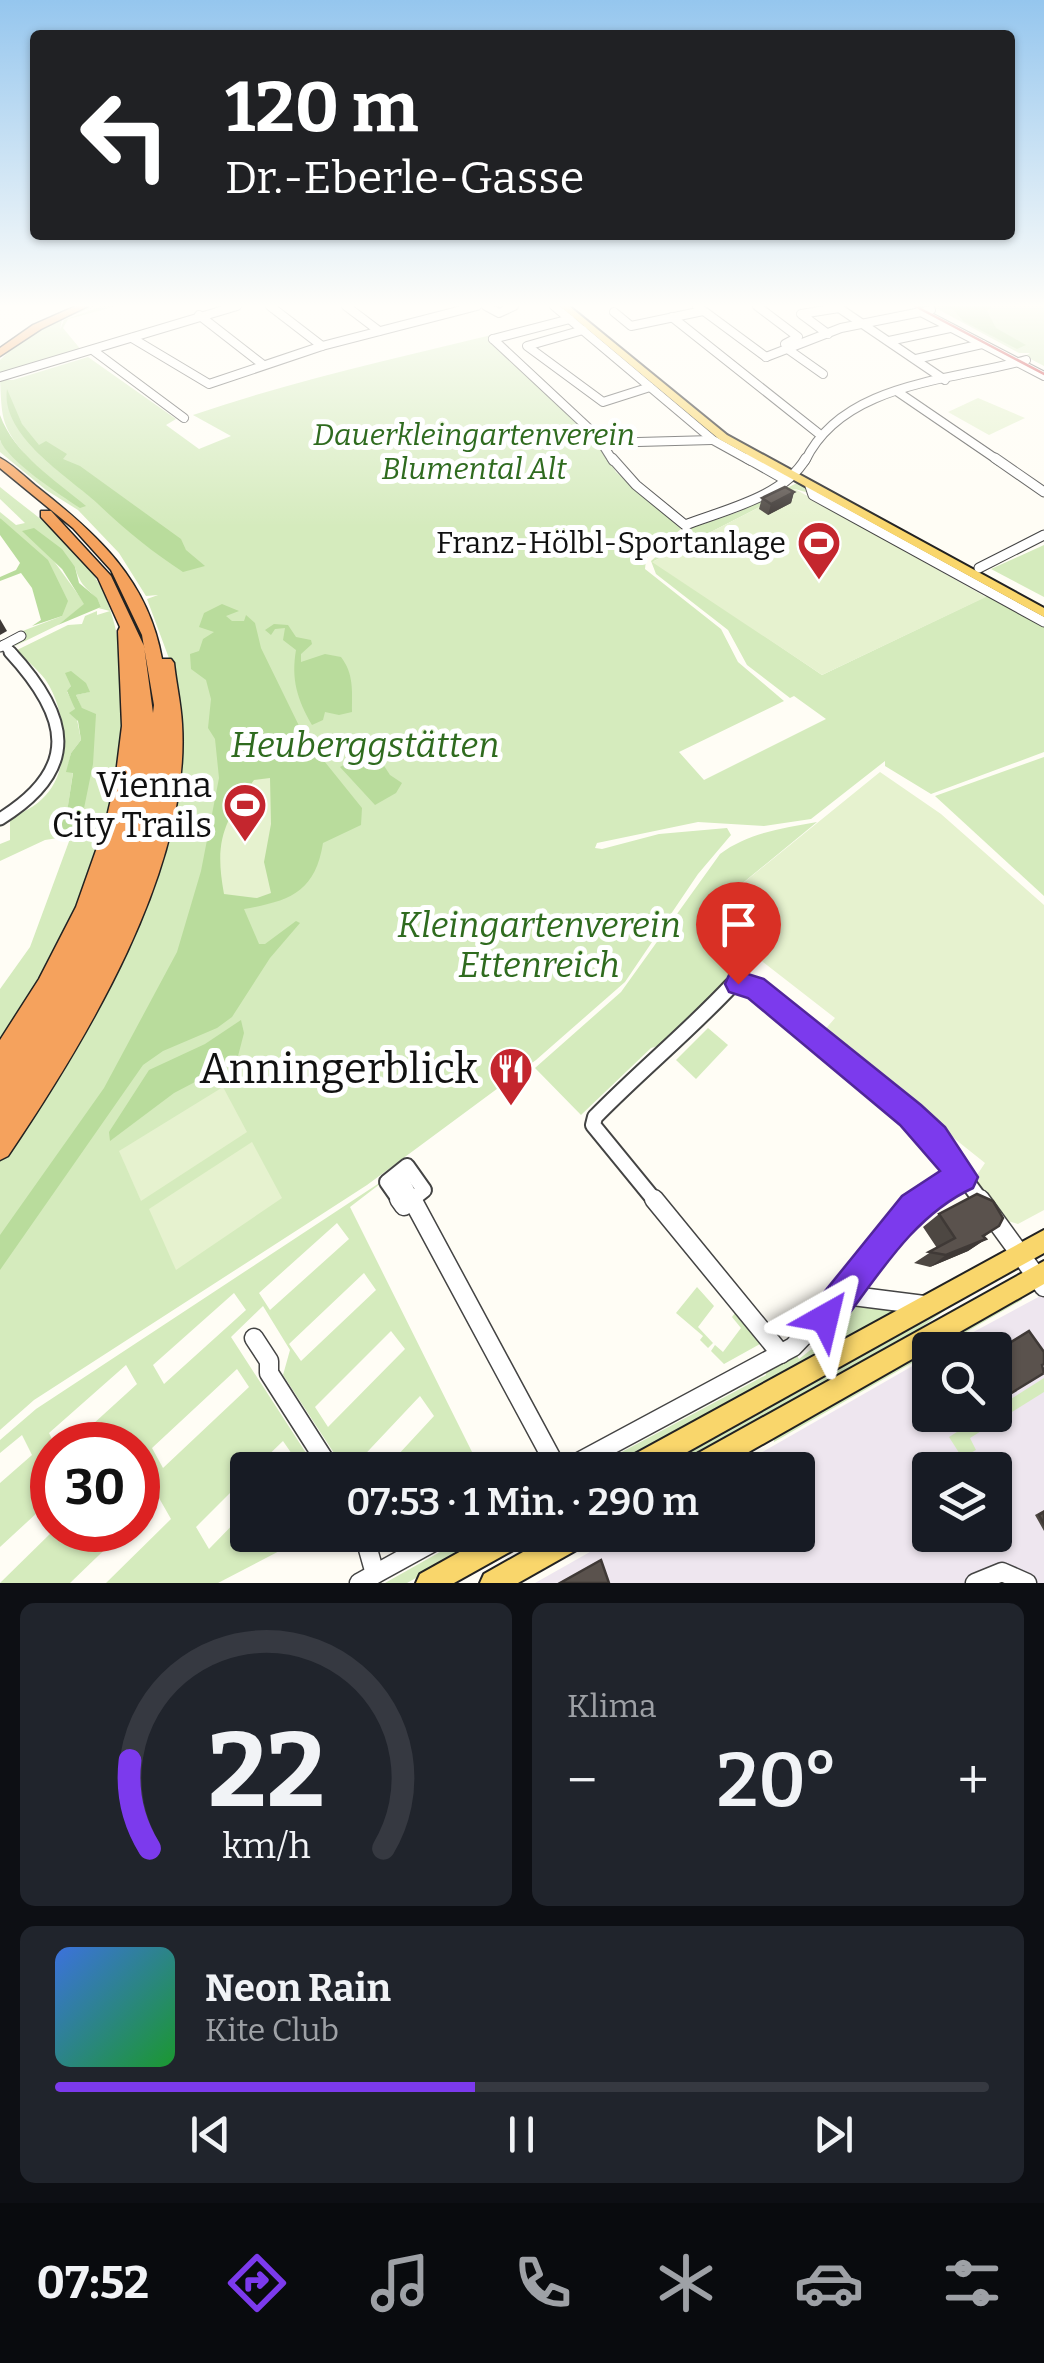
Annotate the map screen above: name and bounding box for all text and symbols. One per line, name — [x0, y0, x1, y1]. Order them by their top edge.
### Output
text: 120 m — [225, 66, 418, 150]
icon: left — [60, 70, 190, 200]
text: Dr.-Eberle-Gasse — [225, 151, 584, 205]
park label: Dauerkleingartenverein Blumental Alt — [313, 417, 635, 487]
sports icon: Franz-Hölbl-Sportanlage — [796, 520, 842, 581]
place label: Franz-Hölbl-Sportanlage — [436, 525, 786, 561]
park label: Heuberggstätten — [231, 724, 499, 766]
place label: Vienna City Trails — [52, 764, 212, 846]
sports icon: Vienna City Trails — [222, 782, 268, 843]
pin — [696, 882, 781, 985]
icon: arrive — [711, 897, 766, 952]
park label: Kleingartenverein Ettenreich — [397, 904, 681, 986]
place label: Anningerblick — [200, 1044, 478, 1094]
restaurant icon: Anningerblick — [488, 1046, 534, 1107]
position arrow — [773, 1266, 877, 1370]
map controls — [912, 1332, 1012, 1552]
button: search — [912, 1332, 1012, 1432]
speed limit sign: 30 — [30, 1422, 160, 1552]
button: layers — [912, 1452, 1012, 1552]
text: 07:53 · 1 Min. · 290 m — [346, 1479, 699, 1525]
text: Klima — [567, 1687, 656, 1725]
text: 22 — [207, 1709, 325, 1834]
text: 20° — [717, 1736, 838, 1826]
text: − — [567, 1748, 597, 1814]
text: + — [958, 1748, 989, 1814]
text: km/h — [222, 1825, 310, 1867]
text: Neon Rain — [205, 1965, 391, 2011]
text: Kite Club — [205, 2011, 339, 2049]
icon: previous — [183, 2107, 238, 2162]
icon: pause — [494, 2107, 549, 2162]
icon: next — [806, 2107, 861, 2162]
icon: directions — [222, 2248, 292, 2318]
icon: music — [365, 2248, 435, 2318]
icon: phone — [508, 2248, 578, 2318]
icon: climate — [651, 2248, 721, 2318]
icon: car — [794, 2248, 864, 2318]
icon: filters — [937, 2248, 1007, 2318]
text: 07:52 — [37, 2256, 149, 2310]

